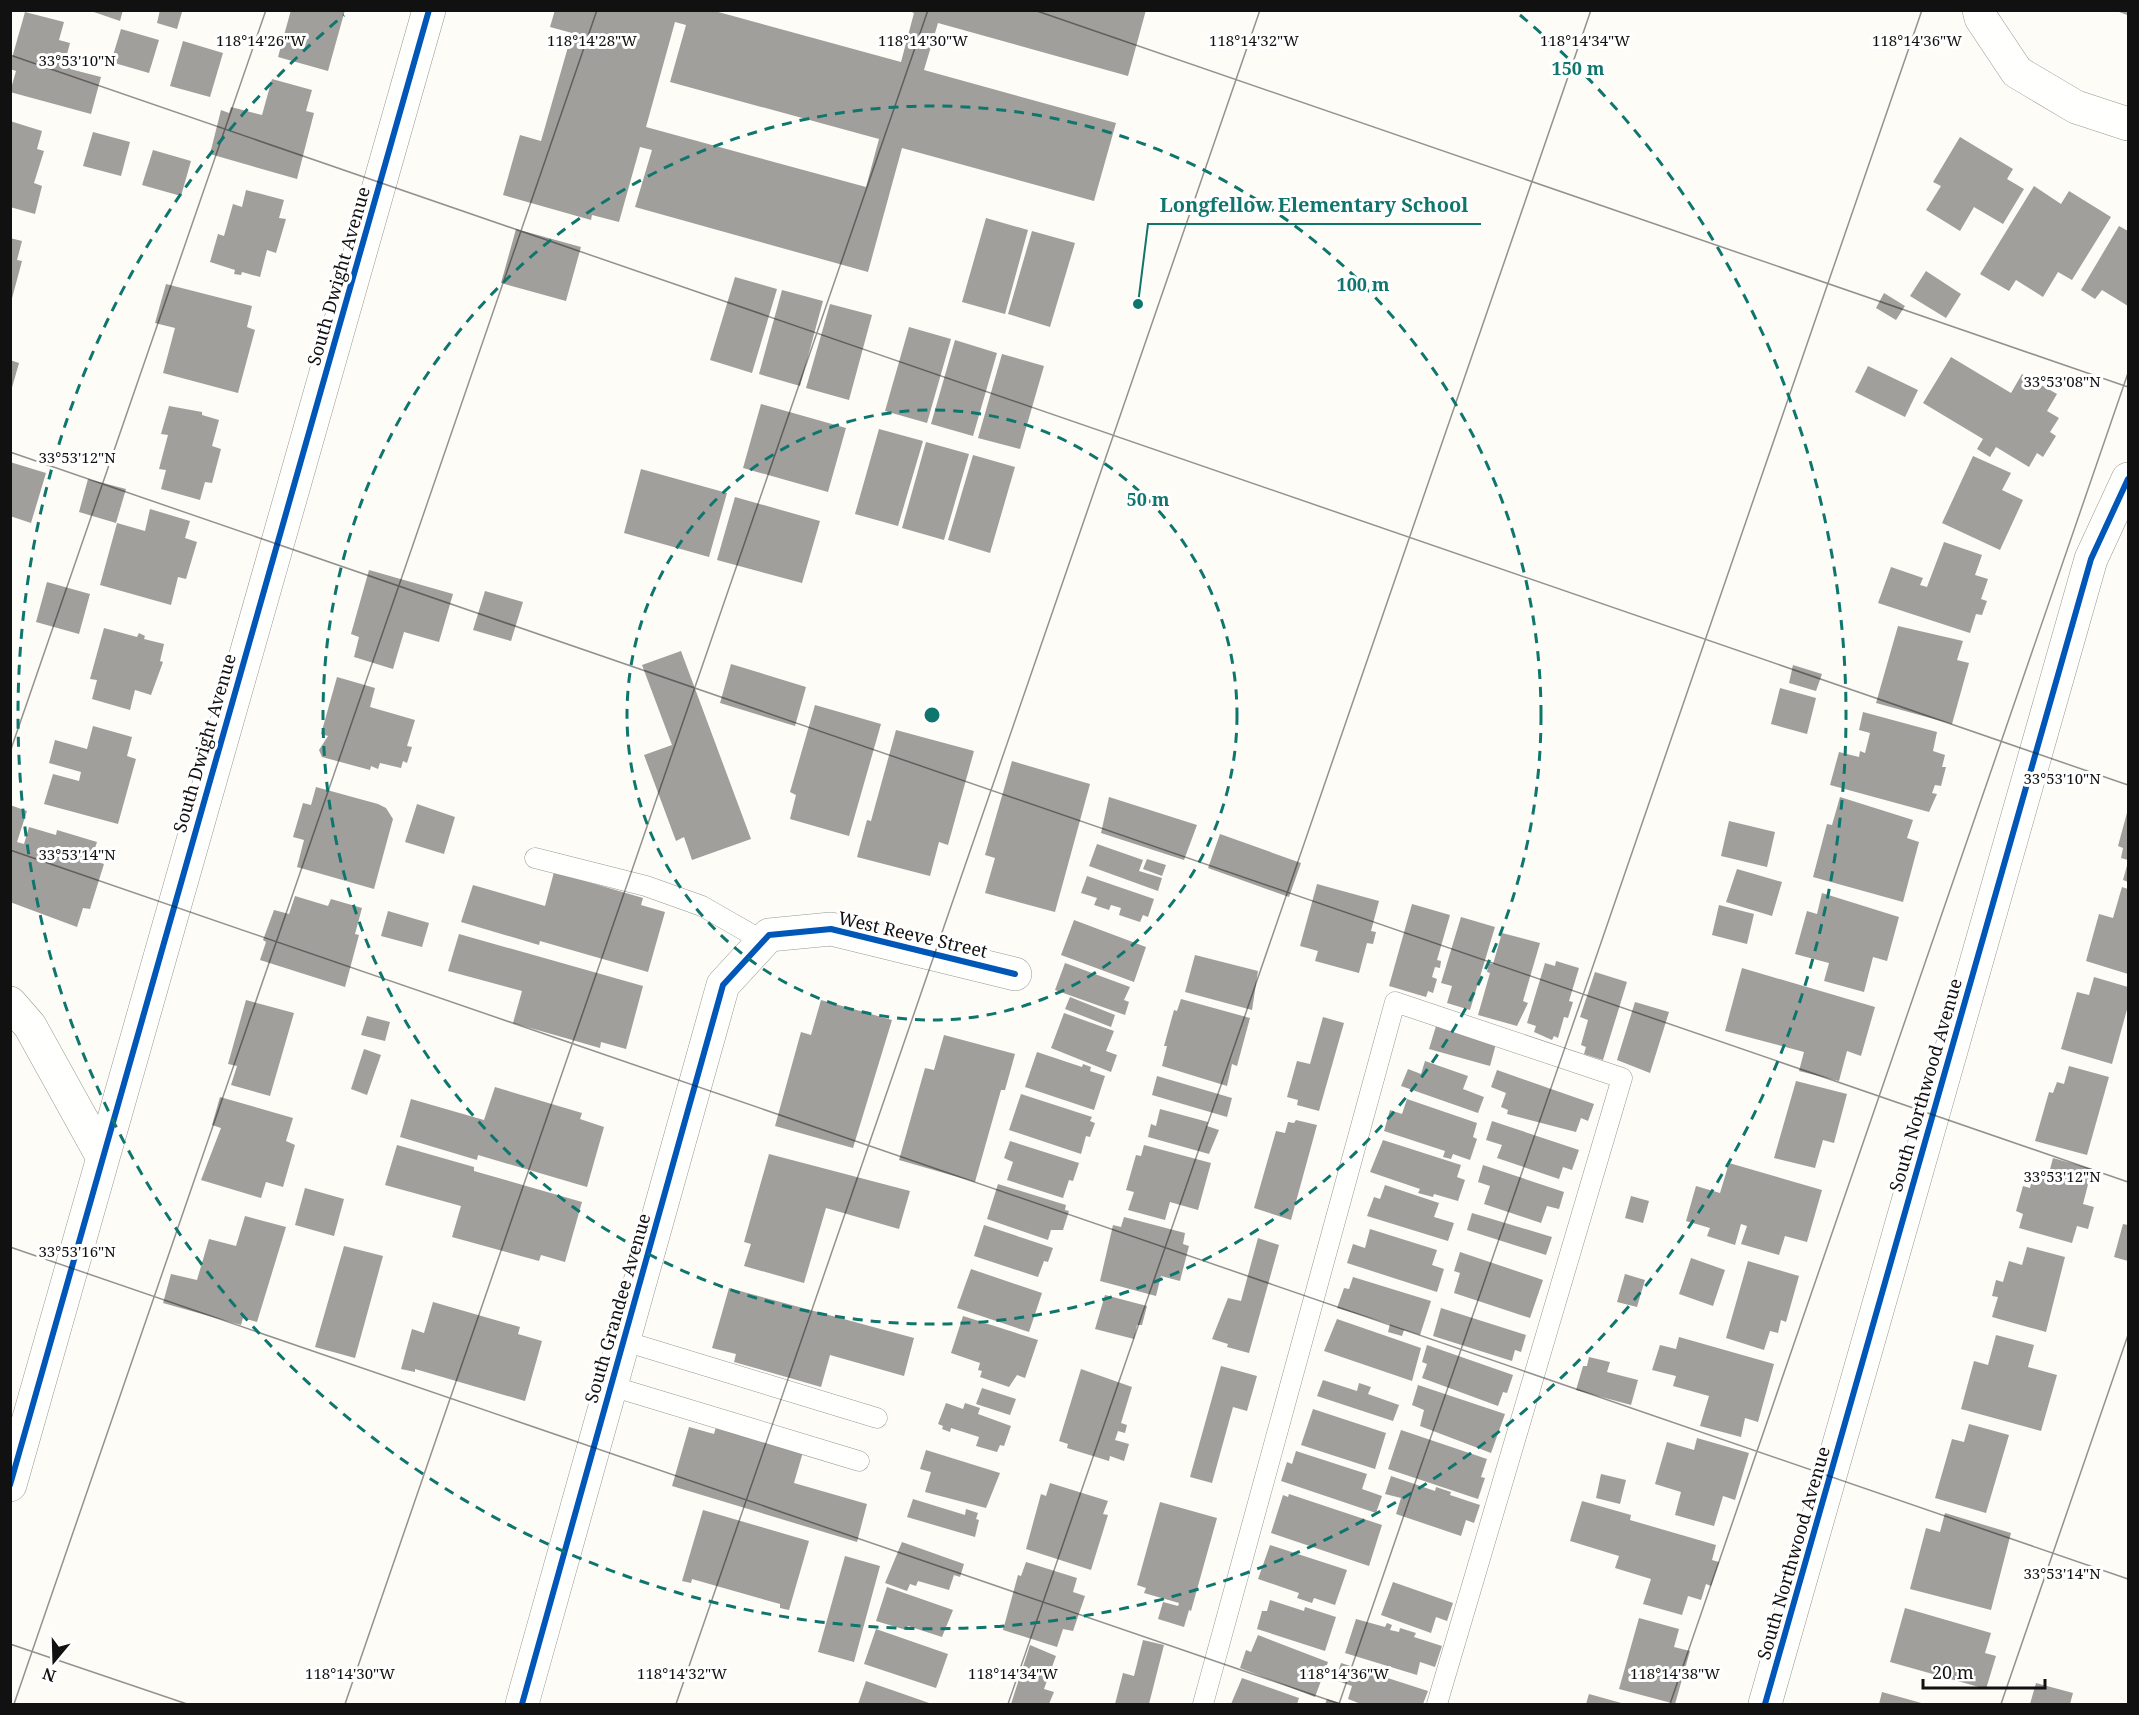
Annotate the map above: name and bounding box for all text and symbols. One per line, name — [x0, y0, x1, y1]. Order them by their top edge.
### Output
text: 118°14'26"W — [216, 30, 306, 50]
text: 118°14'28"W — [547, 30, 637, 50]
text: 118°14'30"W — [878, 30, 968, 50]
text: 118°14'32"W — [1209, 30, 1299, 50]
text: 118°14'34"W — [1540, 30, 1630, 50]
text: 118°14'36"W — [1872, 30, 1962, 50]
text: 33°53'10"N — [38, 50, 116, 70]
text: 150 m — [1552, 56, 1605, 80]
street label: South Dwight Avenue — [301, 184, 375, 368]
callout: Longfellow Elementary School — [1148, 186, 1481, 224]
text: Longfellow Elementary School — [1160, 191, 1468, 218]
text: 100 m — [1337, 272, 1390, 296]
text: 33°53'08"N — [2023, 371, 2101, 391]
text: 33°53'12"N — [38, 447, 116, 467]
text: 50 m — [1127, 487, 1170, 511]
street label: South Dwight Avenue — [167, 651, 241, 835]
centre of rings — [922, 705, 942, 725]
text: 33°53'10"N — [2023, 768, 2101, 788]
text: 33°53'14"N — [38, 844, 116, 864]
street label: West Reeve Street — [836, 905, 990, 963]
street label: South Northwood Avenue — [1883, 976, 1967, 1194]
text: 33°53'12"N — [2023, 1166, 2101, 1186]
street label: South Grandee Avenue — [578, 1210, 656, 1406]
text: 33°53'16"N — [38, 1241, 116, 1261]
street label: South Northwood Avenue — [1751, 1444, 1835, 1662]
text: 33°53'14"N — [2023, 1563, 2101, 1583]
north arrow — [24, 1631, 84, 1691]
scale bar — [1923, 1652, 2044, 1690]
text: 20 m — [1932, 1660, 1974, 1684]
text: N — [39, 1663, 59, 1688]
text: 118°14'30"W — [305, 1663, 395, 1683]
text: 118°14'32"W — [637, 1663, 727, 1683]
text: 118°14'34"W — [968, 1663, 1058, 1683]
text: 118°14'36"W — [1299, 1663, 1389, 1683]
text: 118°14'38"W — [1630, 1663, 1720, 1683]

